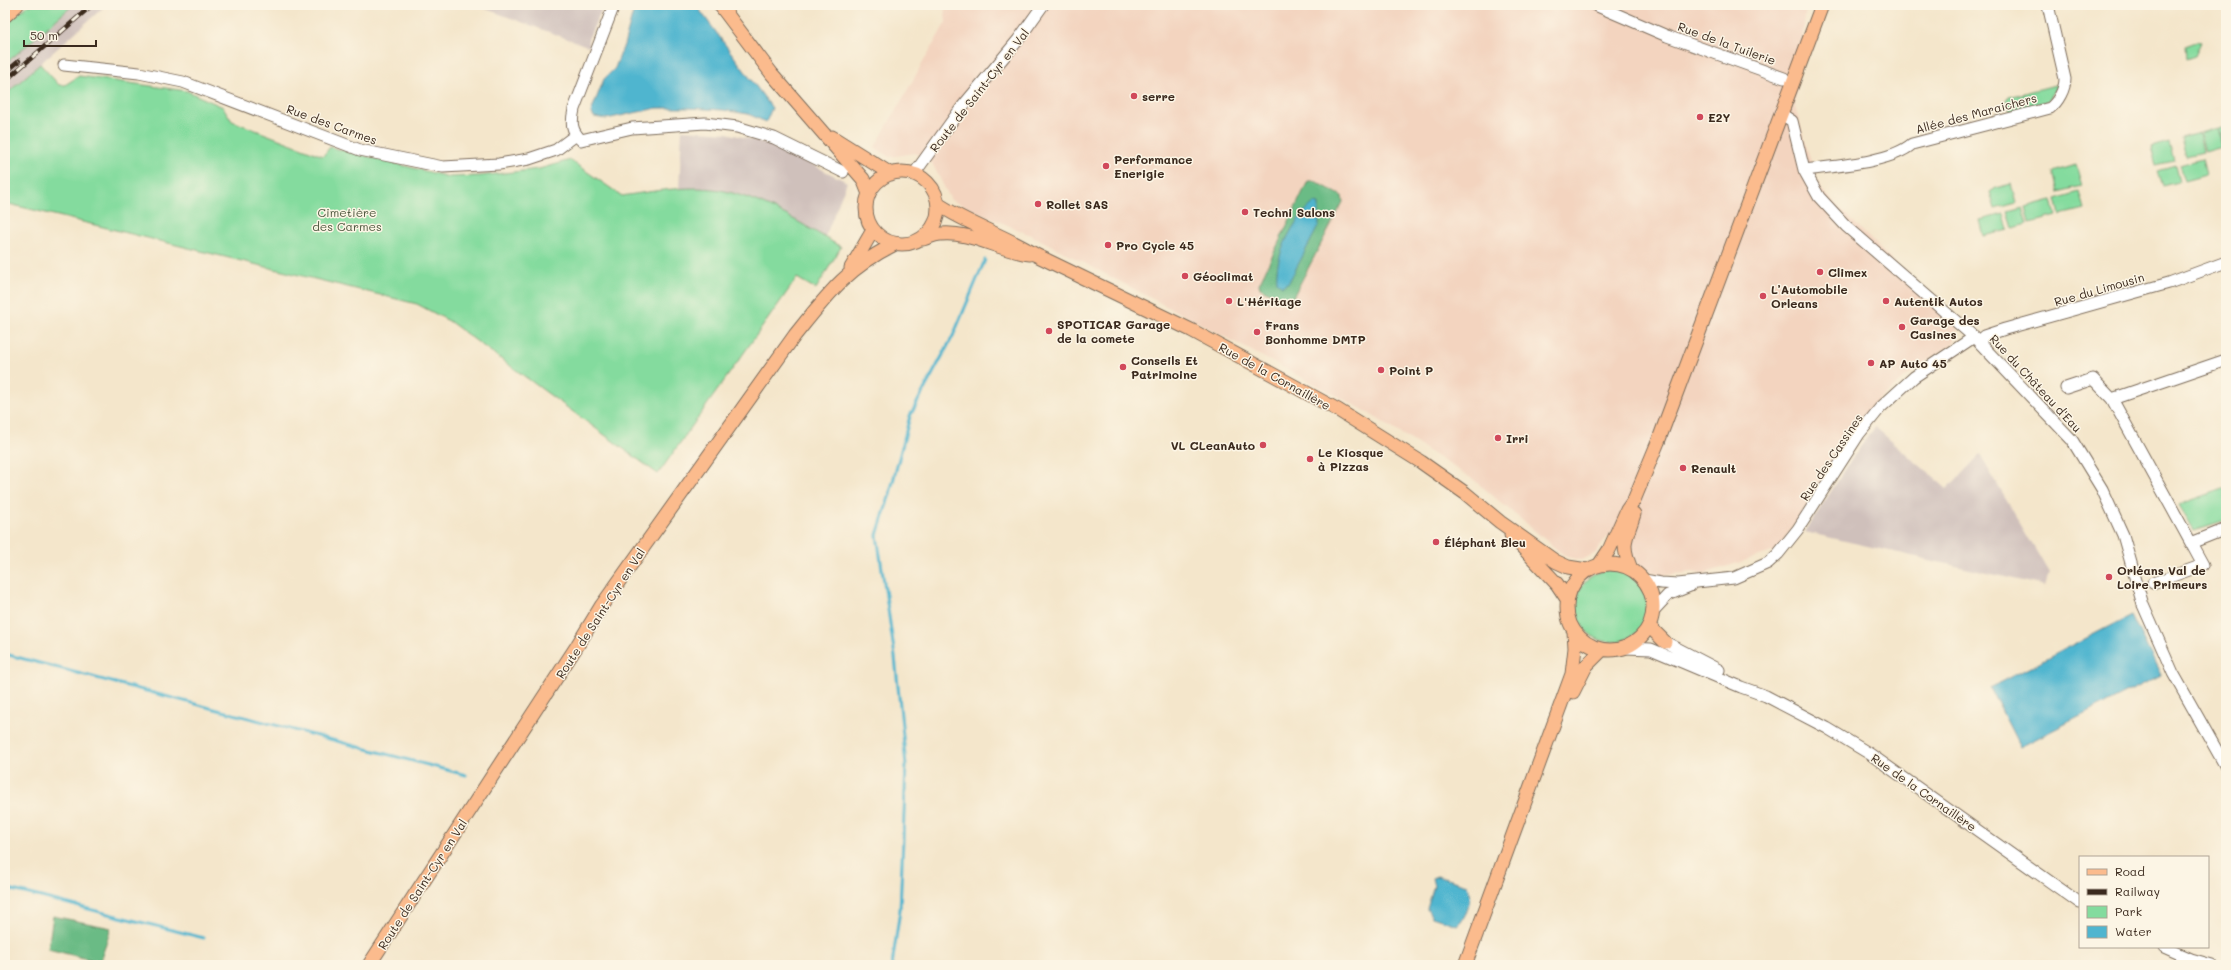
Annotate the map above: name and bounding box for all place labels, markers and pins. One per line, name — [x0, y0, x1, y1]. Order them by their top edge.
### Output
place label: serre — [1142, 88, 1175, 104]
marker: serre — [1129, 91, 1139, 101]
place label: E2Y — [1708, 109, 1730, 125]
marker: E2Y — [1695, 112, 1705, 122]
place label: Performance Enerigie — [1114, 151, 1192, 181]
marker: Performance Enerigie — [1101, 161, 1111, 171]
place label: Rollet SAS — [1046, 196, 1108, 212]
marker: Rollet SAS — [1033, 199, 1043, 209]
place label: Techni Salons — [1253, 204, 1335, 220]
marker: Techni Salons — [1240, 207, 1250, 217]
place label: Pro Cycle 45 — [1116, 237, 1194, 253]
marker: Pro Cycle 45 — [1103, 240, 1113, 250]
place label: Climex — [1828, 264, 1867, 280]
marker: Climex — [1815, 267, 1825, 277]
place label: Géoclimat — [1193, 268, 1253, 284]
marker: Géoclimat — [1180, 271, 1190, 281]
place label: L’Automobile Orleans — [1771, 281, 1848, 311]
marker: L’Automobile Orleans — [1758, 291, 1768, 301]
place label: L'Héritage — [1237, 293, 1301, 309]
place label: Autentik Autos — [1894, 293, 1983, 309]
marker: L'Héritage — [1224, 296, 1234, 306]
marker: Autentik Autos — [1881, 296, 1891, 306]
place label: Garage des Casines — [1910, 312, 1980, 342]
place label: SPOTICAR Garage de la comete — [1057, 316, 1170, 346]
place label: Frans Bonhomme DMTP — [1265, 317, 1366, 347]
marker: Garage des Casines — [1897, 322, 1907, 332]
marker: SPOTICAR Garage de la comete — [1044, 326, 1054, 336]
marker: Frans Bonhomme DMTP — [1252, 327, 1262, 337]
place label: Conseils Et Patrimoine — [1131, 352, 1198, 382]
place label: AP Auto 45 — [1879, 355, 1947, 371]
marker: AP Auto 45 — [1866, 358, 1876, 368]
marker: Conseils Et Patrimoine — [1118, 362, 1128, 372]
place label: Point P — [1389, 362, 1433, 378]
marker: Point P — [1376, 365, 1386, 375]
place label: Irri — [1506, 430, 1529, 446]
marker: Irri — [1493, 433, 1503, 443]
place label: VL CLeanAuto — [1171, 437, 1255, 453]
marker: VL CLeanAuto — [1258, 440, 1268, 450]
place label: Le Kiosque à Pizzas — [1318, 444, 1384, 474]
marker: Le Kiosque à Pizzas — [1305, 454, 1315, 464]
place label: Renault — [1691, 460, 1736, 476]
marker: Renault — [1678, 463, 1688, 473]
place label: Éléphant Bleu — [1444, 534, 1526, 550]
marker: Éléphant Bleu — [1431, 537, 1441, 547]
place label: Orléans Val de Loire Primeurs — [2117, 562, 2207, 592]
marker: Orléans Val de Loire Primeurs — [2104, 572, 2114, 582]

